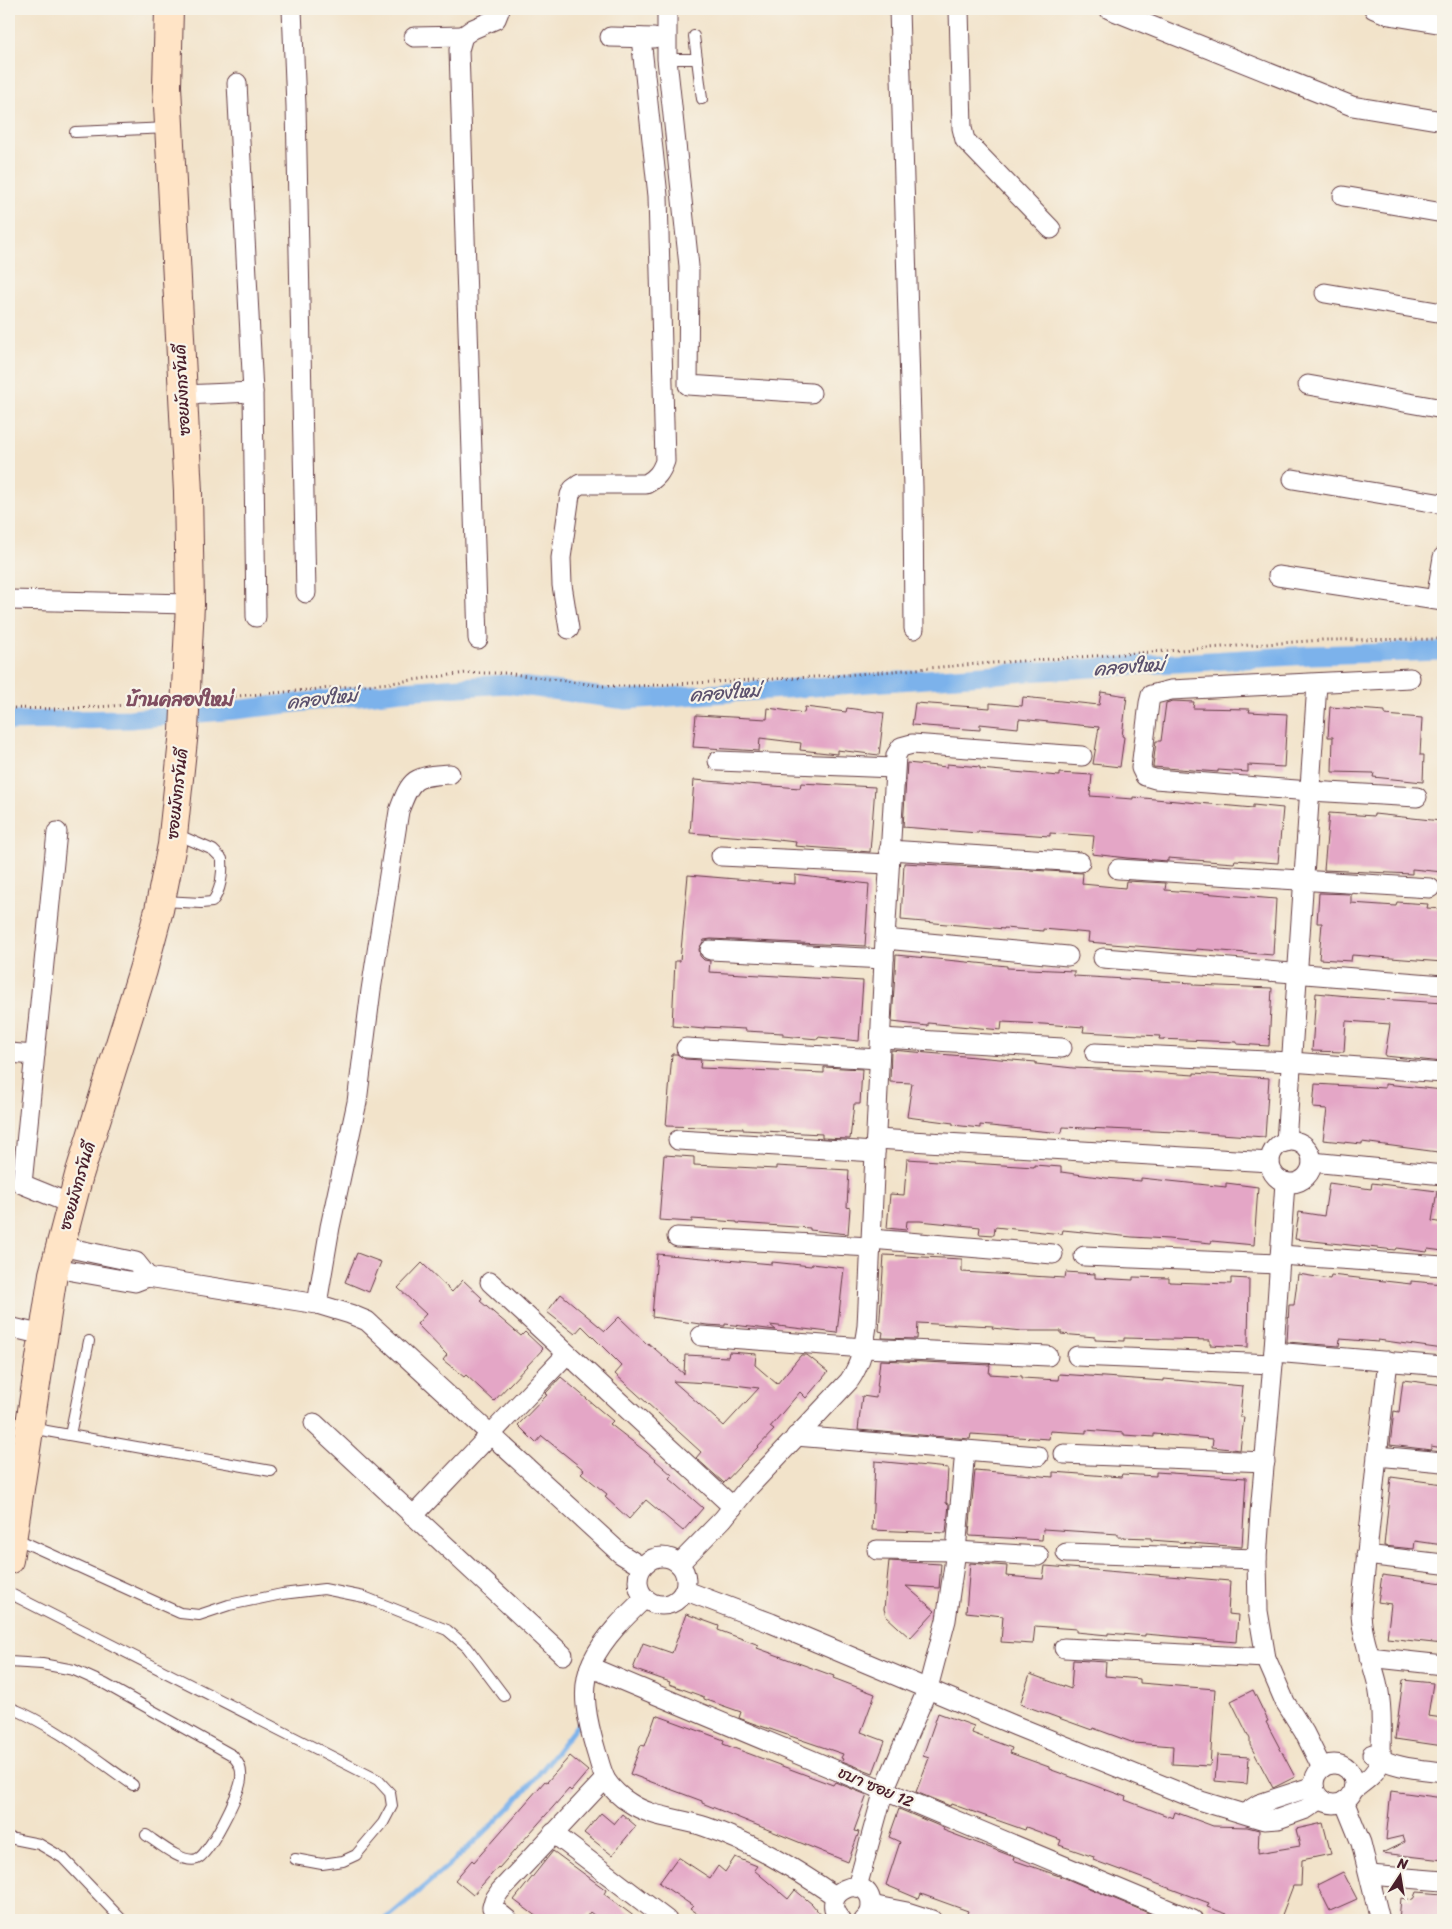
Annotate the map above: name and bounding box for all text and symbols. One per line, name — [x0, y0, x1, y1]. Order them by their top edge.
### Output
street label: ซอยมังกรขันดี — [165, 342, 199, 436]
water label: คลองใหม่ — [1093, 648, 1170, 685]
water label: คลองใหม่ — [689, 674, 766, 711]
water label: คลองใหม่ — [285, 679, 364, 719]
district label: บ้านคลองใหม่ — [125, 683, 236, 716]
street label: ซอยมังกรขันดี — [158, 745, 196, 841]
street label: ซอยมังกรขันดี — [51, 1136, 104, 1234]
street label: ชบา ซอย 12 — [834, 1758, 918, 1816]
text: N — [1394, 1850, 1410, 1877]
north arrow — [1374, 1852, 1424, 1902]

